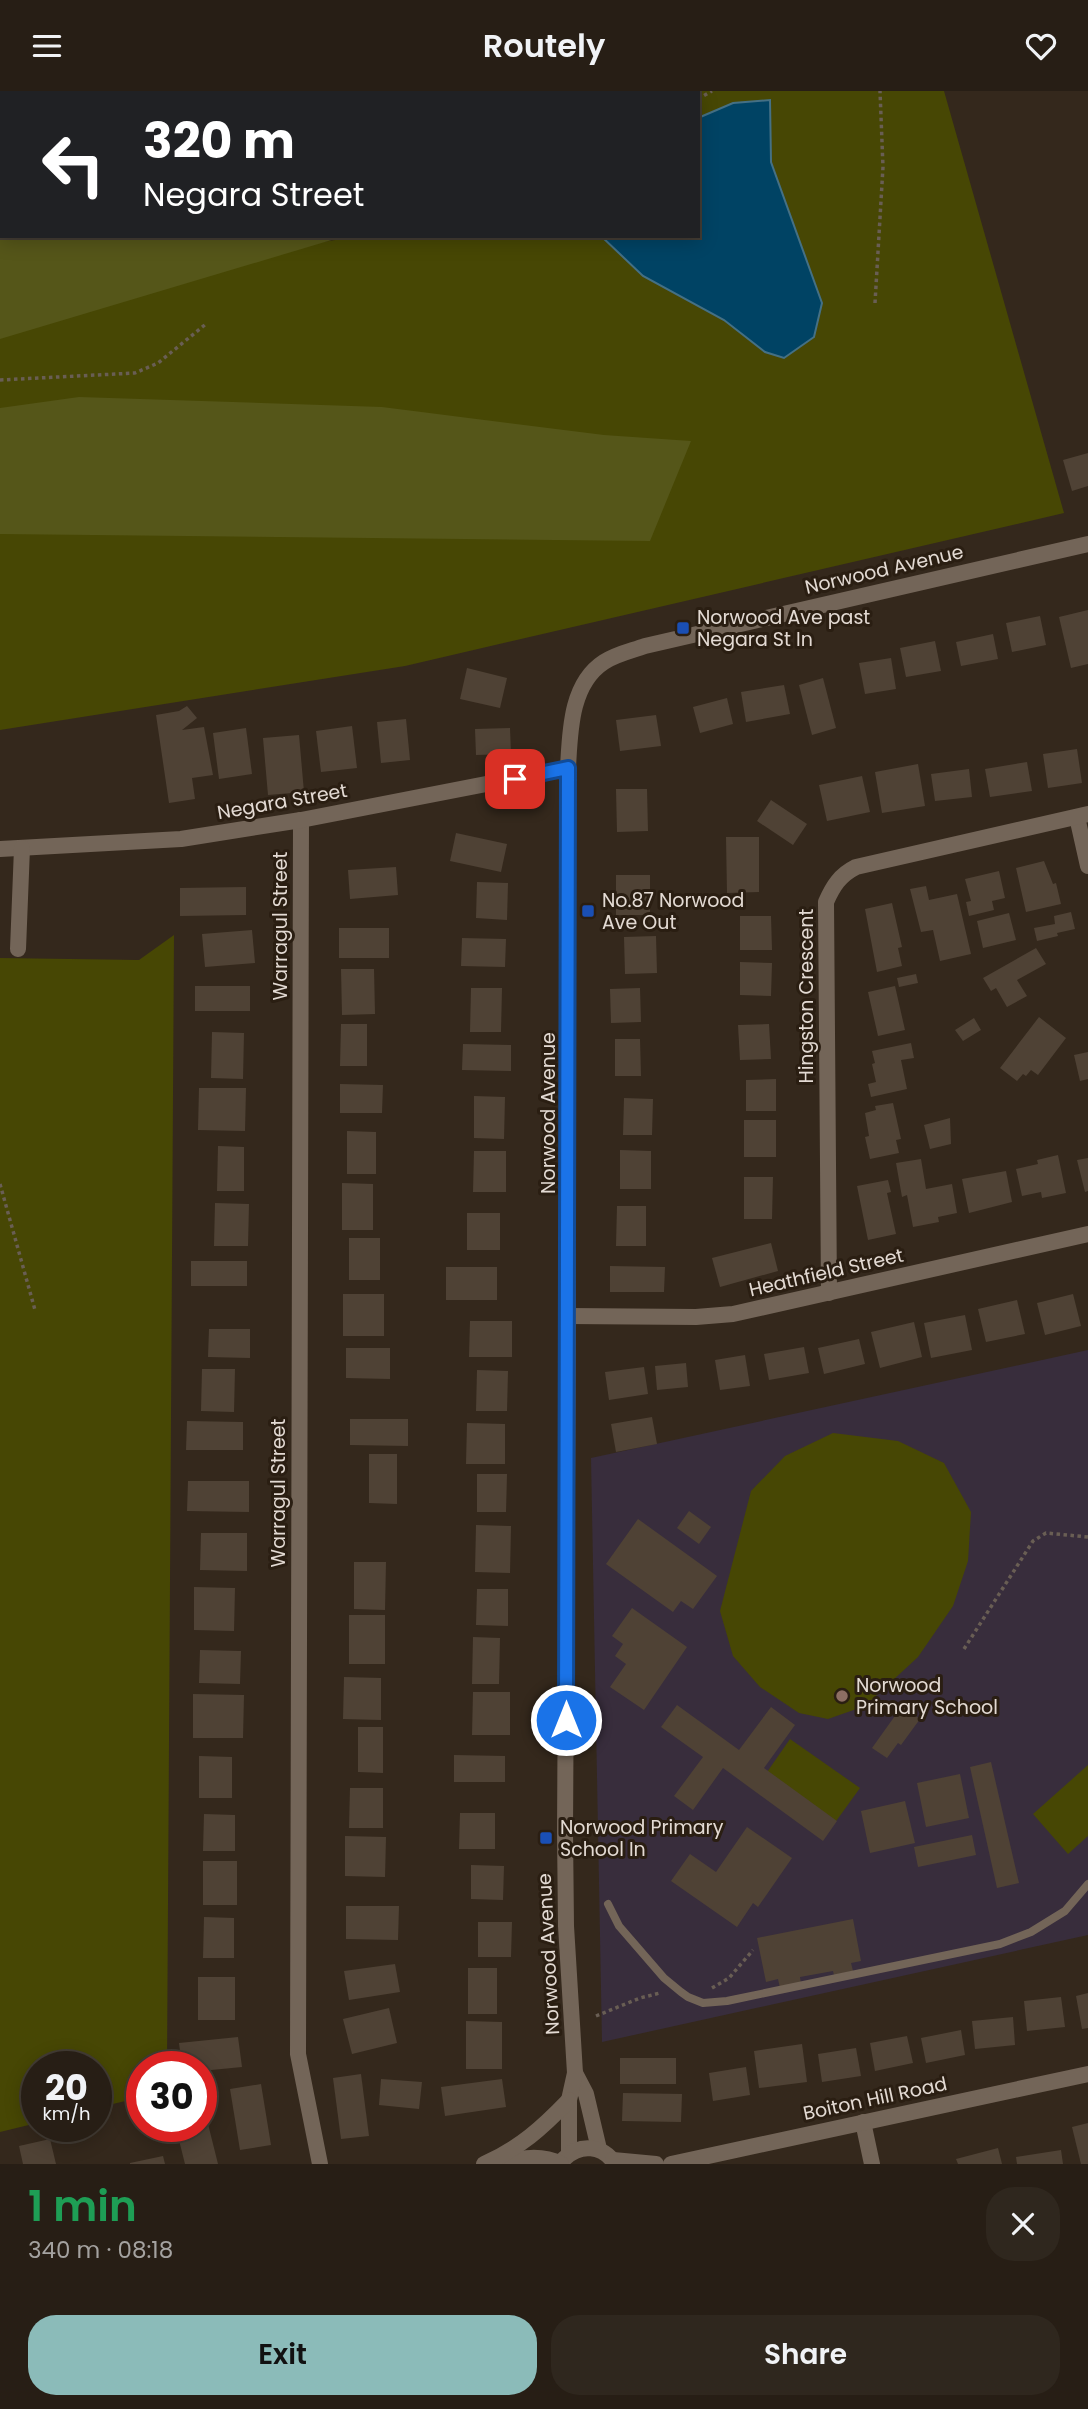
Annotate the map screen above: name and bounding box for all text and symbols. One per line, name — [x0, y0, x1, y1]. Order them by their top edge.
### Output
text: Routely — [483, 23, 605, 68]
icon: menu — [28, 27, 66, 65]
icon: heart — [1022, 27, 1060, 65]
text: 320 m — [143, 107, 295, 175]
icon: left — [28, 119, 119, 210]
text: Negara Street — [143, 172, 364, 217]
street label: Norwood Avenue — [802, 538, 966, 601]
place label: Norwood Ave past Negara St In — [697, 604, 870, 653]
marker: Norwood Ave past Negara St In — [675, 620, 691, 636]
pin — [485, 749, 545, 809]
icon: arrive — [496, 760, 534, 798]
street label: Negara Street — [215, 777, 349, 826]
street label: Warragul Street — [267, 852, 294, 1000]
place label: No.87 Norwood Ave Out — [602, 887, 744, 936]
marker: No.87 Norwood Ave Out — [580, 903, 596, 919]
street label: Hingston Crescent — [793, 908, 820, 1083]
street label: Norwood Avenue — [535, 1032, 562, 1194]
street label: Heathfield Street — [746, 1242, 906, 1303]
street label: Warragul Street — [265, 1419, 292, 1567]
place label: Norwood Primary School — [856, 1672, 998, 1721]
position arrow — [529, 1683, 603, 1757]
marker: Norwood Primary School — [834, 1688, 850, 1704]
place label: Norwood Primary School In — [560, 1814, 724, 1863]
marker: Norwood Primary School In — [538, 1830, 554, 1846]
street label: Norwood Avenue — [531, 1872, 566, 2035]
speed limit sign: 30 — [126, 2051, 217, 2142]
text: 20 — [45, 2063, 88, 2112]
street label: Boiton Hill Road — [801, 2070, 950, 2127]
text: km/h — [43, 2101, 90, 2126]
text: 1 min — [28, 2177, 137, 2236]
button: close — [986, 2187, 1060, 2261]
text: 340 m · 08:18 — [28, 2234, 173, 2266]
button: Exit — [28, 2315, 537, 2395]
button: Share — [551, 2315, 1060, 2395]

